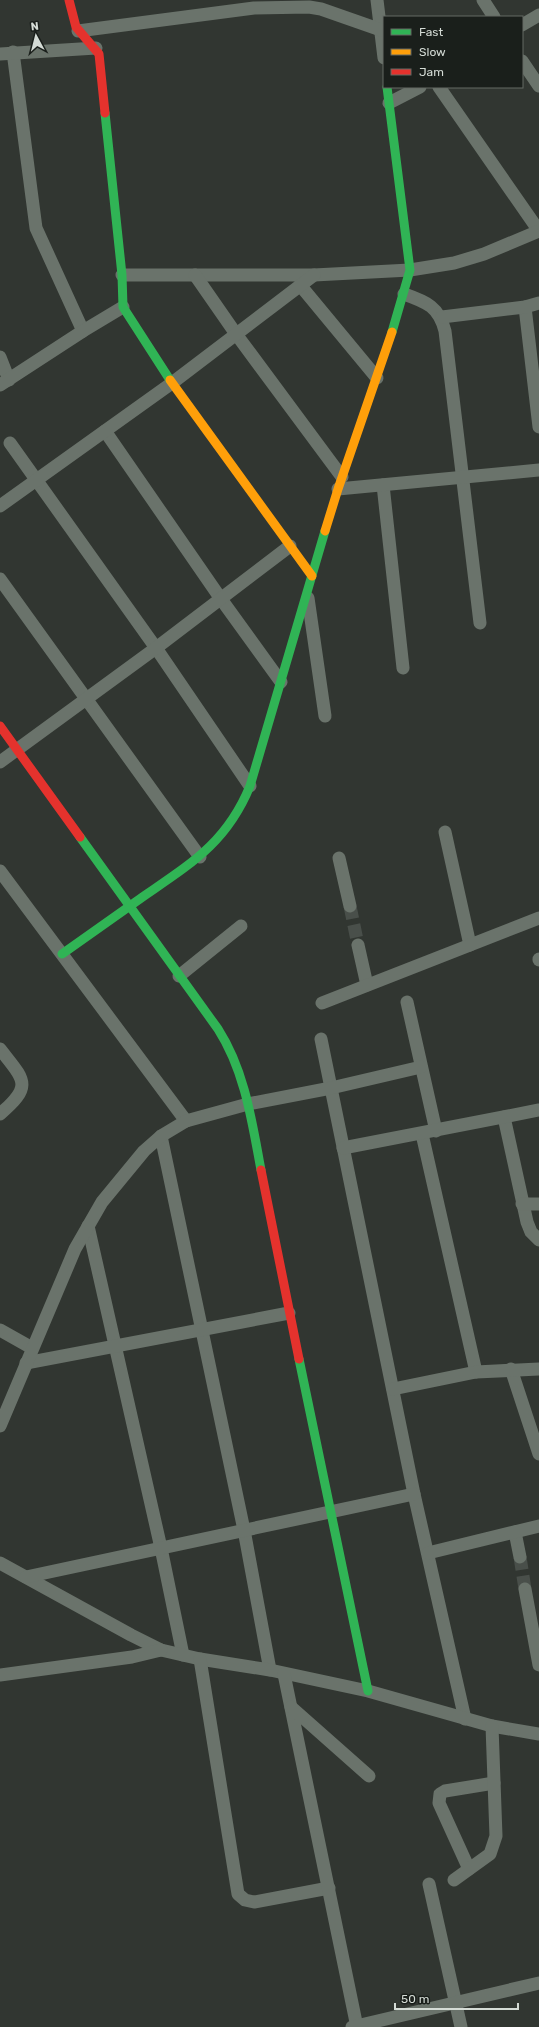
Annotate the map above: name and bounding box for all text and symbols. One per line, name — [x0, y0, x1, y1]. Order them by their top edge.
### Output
north arrow — [16, 16, 56, 56]
legend — [383, 16, 523, 88]
text: N — [30, 20, 40, 34]
text: Fast — [419, 25, 443, 39]
text: Slow — [419, 45, 446, 59]
text: Jam — [419, 65, 444, 79]
scale bar — [395, 1985, 518, 2011]
text: 50 m — [401, 1992, 429, 2006]

